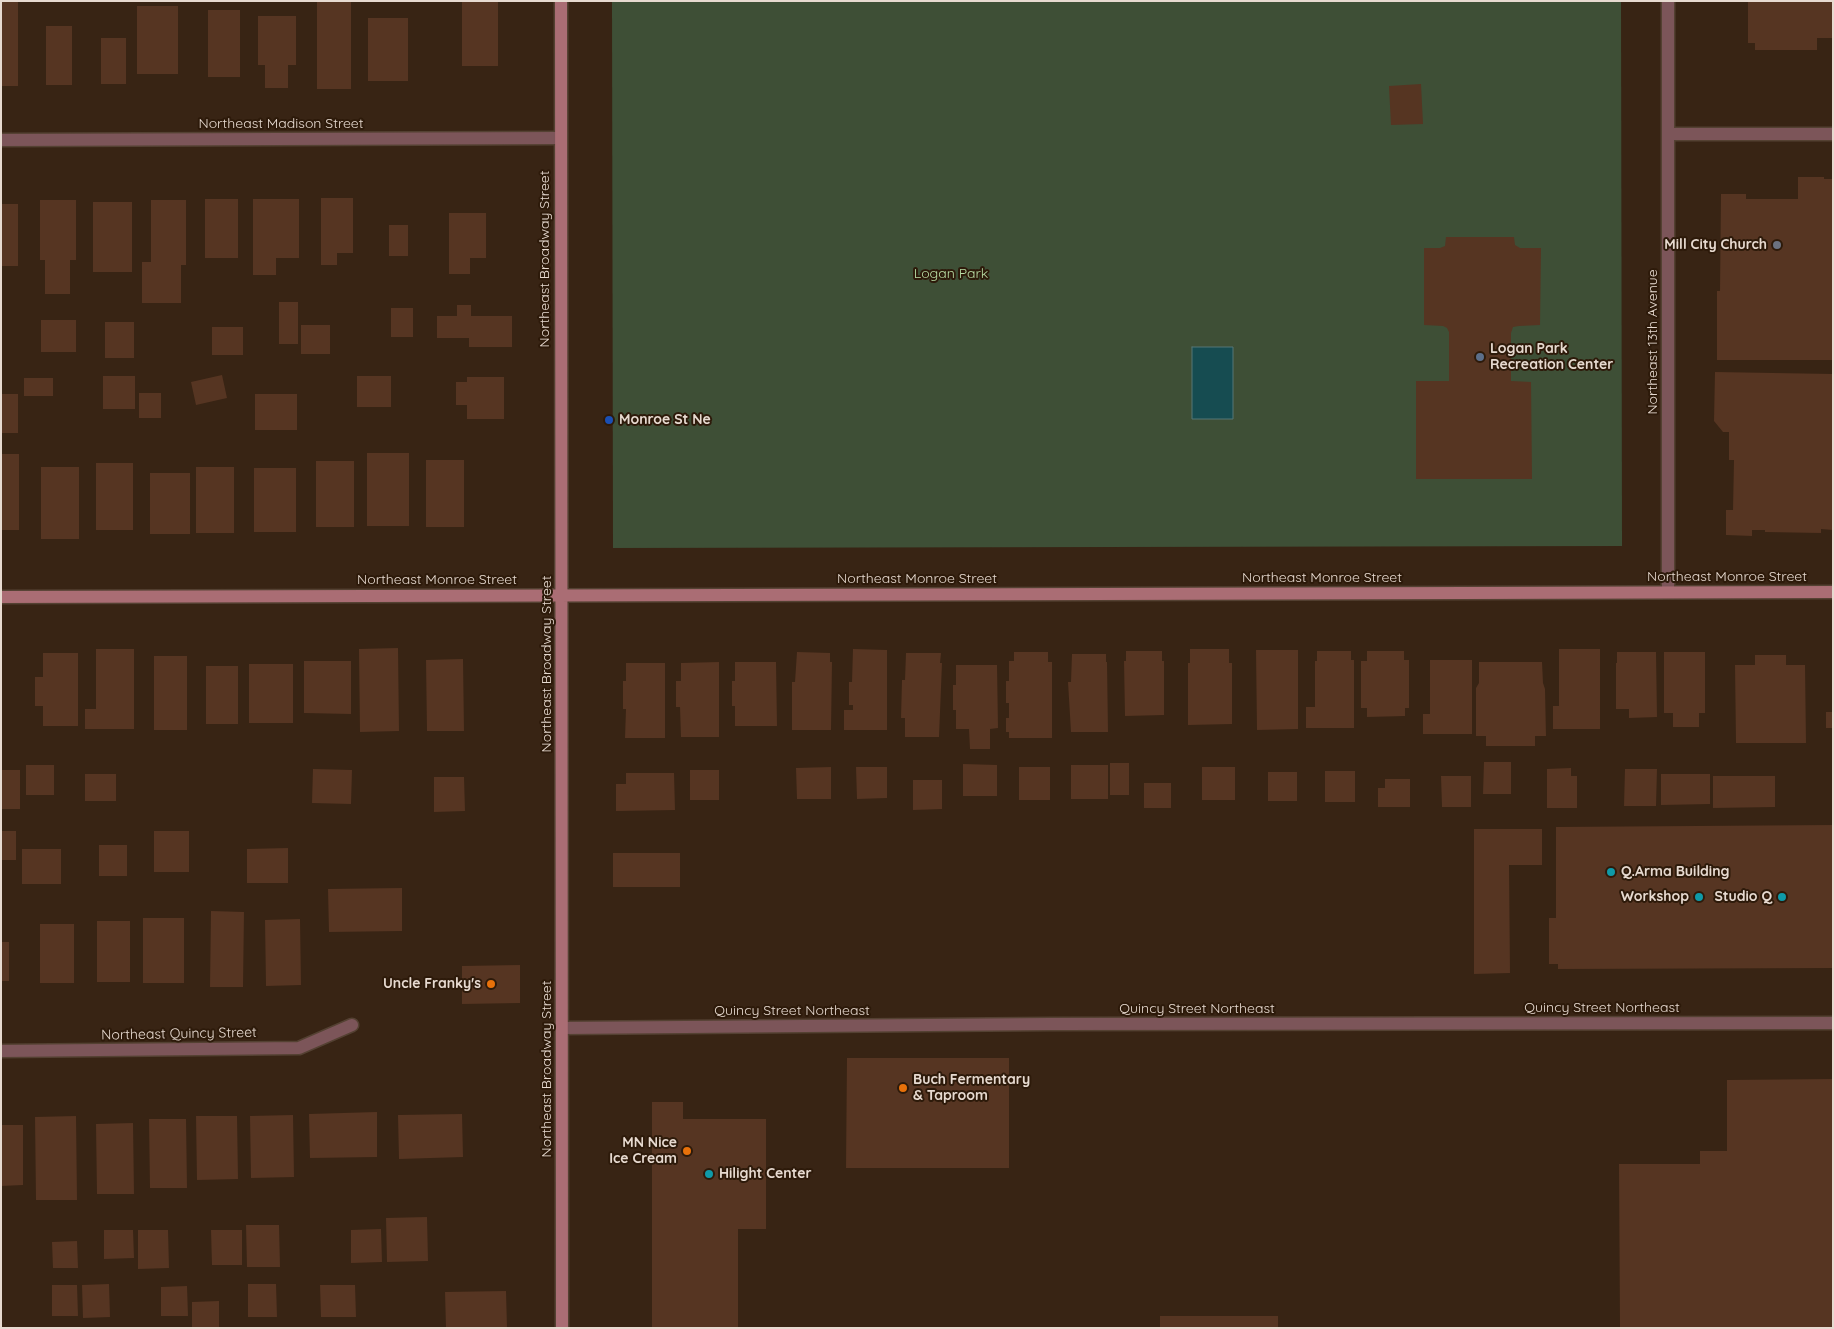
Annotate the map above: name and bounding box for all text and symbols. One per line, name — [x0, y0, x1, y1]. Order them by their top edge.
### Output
street label: Northeast Madison Street — [198, 116, 364, 132]
street label: Northeast Broadway Street — [537, 170, 553, 348]
place label: Mill City Church — [1664, 237, 1767, 253]
marker: Mill City Church — [1771, 239, 1783, 251]
park label: Logan Park — [914, 266, 988, 282]
street label: Northeast 13th Avenue — [1645, 269, 1661, 415]
place label: Logan Park Recreation Center — [1490, 341, 1613, 374]
marker: Logan Park Recreation Center — [1474, 351, 1486, 363]
place label: Monroe St Ne — [619, 412, 711, 428]
marker: Monroe St Ne — [603, 414, 615, 426]
street label: Northeast Monroe Street — [1647, 569, 1807, 585]
street label: Northeast Monroe Street — [1242, 570, 1402, 586]
street label: Northeast Monroe Street — [837, 571, 997, 587]
street label: Northeast Monroe Street — [357, 572, 517, 588]
street label: Northeast Broadway Street — [539, 575, 555, 753]
place label: Q.Arma Building — [1621, 864, 1729, 880]
marker: Q.Arma Building — [1605, 866, 1617, 878]
place label: Workshop — [1621, 889, 1689, 905]
place label: Studio Q — [1714, 889, 1772, 905]
marker: Workshop — [1693, 891, 1705, 903]
marker: Studio Q — [1776, 891, 1788, 903]
place label: Uncle Franky's — [383, 976, 481, 992]
marker: Uncle Franky's — [485, 978, 497, 990]
street label: Northeast Broadway Street — [539, 980, 555, 1158]
street label: Quincy Street Northeast — [1524, 1000, 1680, 1016]
street label: Quincy Street Northeast — [1119, 1001, 1275, 1017]
street label: Quincy Street Northeast — [714, 1003, 870, 1019]
street label: Northeast Quincy Street — [101, 1024, 257, 1044]
place label: Buch Fermentary & Taproom — [913, 1072, 1030, 1104]
marker: Buch Fermentary & Taproom — [897, 1082, 909, 1094]
place label: MN Nice Ice Cream — [609, 1135, 677, 1168]
marker: MN Nice Ice Cream — [681, 1145, 693, 1157]
place label: Hilight Center — [719, 1166, 812, 1182]
marker: Hilight Center — [703, 1168, 715, 1180]

